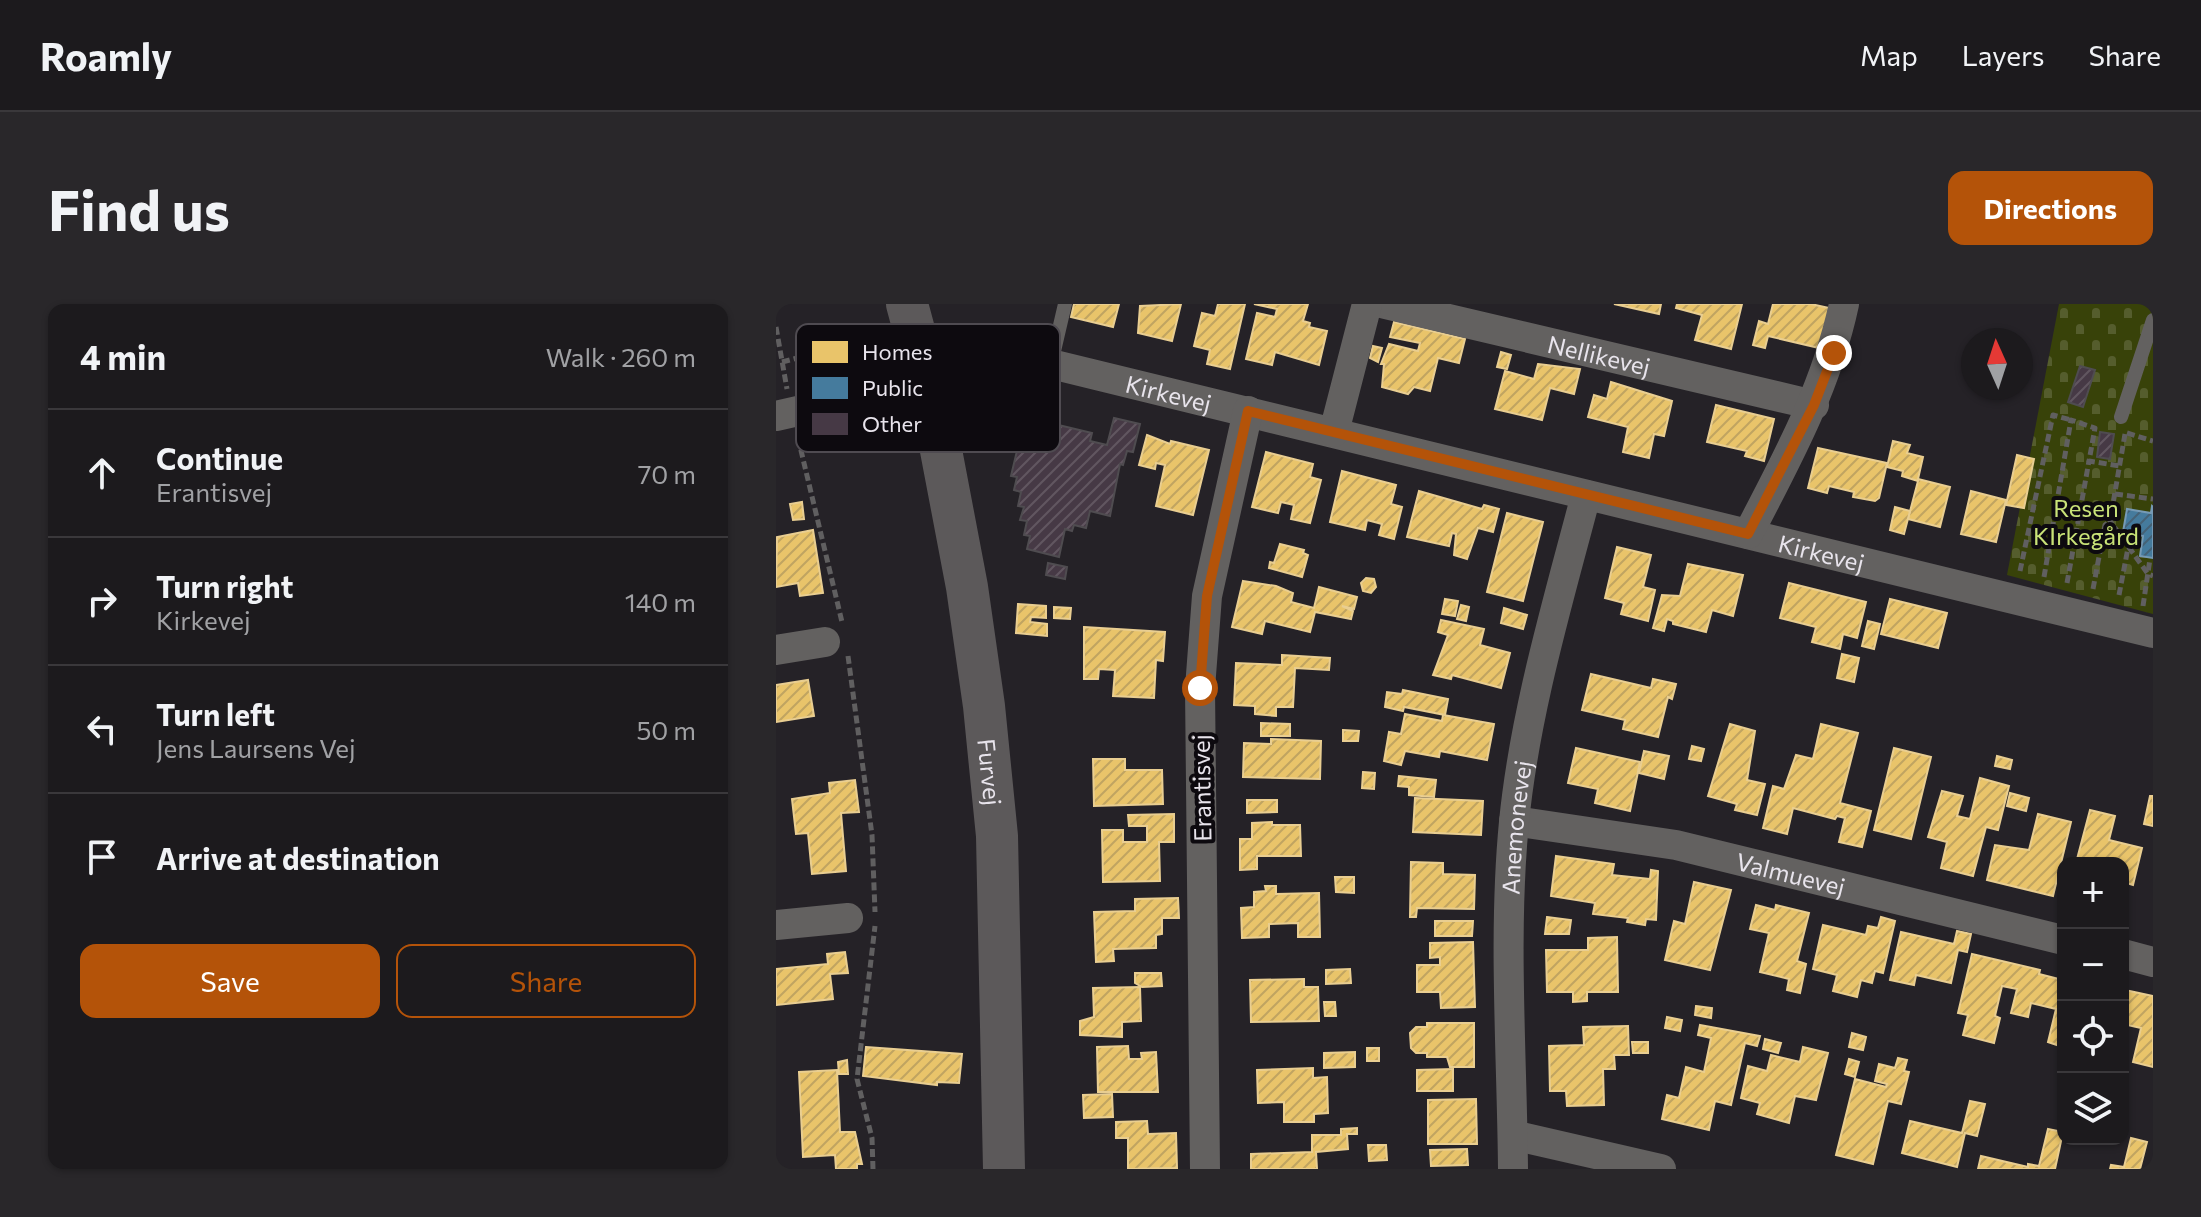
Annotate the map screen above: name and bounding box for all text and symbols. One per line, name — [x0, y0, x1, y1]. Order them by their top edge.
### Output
text: Roamly — [40, 32, 172, 79]
text: Map — [1860, 38, 1918, 72]
text: Layers — [1962, 38, 2044, 72]
text: Share — [2088, 38, 2161, 72]
button: Directions — [1948, 171, 2153, 245]
text: Find us — [48, 174, 230, 243]
legend — [796, 324, 1060, 452]
street label: Nellikevej — [1545, 328, 1653, 381]
north arrow — [1961, 328, 2033, 400]
text: 4 min — [80, 335, 166, 377]
route end — [1816, 335, 1852, 371]
text: Homes — [862, 338, 932, 365]
text: Walk · 260 m — [546, 341, 696, 372]
street label: Kirkevej — [1123, 368, 1215, 417]
text: Public — [862, 374, 923, 401]
text: Other — [862, 410, 922, 437]
text: Continue — [156, 439, 283, 476]
icon: ahead — [80, 451, 124, 495]
text: 70 m — [638, 458, 696, 489]
text: Erantisvej — [156, 476, 272, 507]
park label: Resen KIrkegård — [2033, 493, 2139, 550]
street label: Kirkevej — [1776, 528, 1867, 577]
text: Turn right — [156, 567, 293, 604]
icon: right — [80, 579, 124, 623]
text: 140 m — [625, 586, 696, 617]
text: Kirkevej — [156, 604, 251, 635]
route start — [1182, 670, 1218, 706]
text: Turn left — [156, 695, 275, 732]
icon: left — [80, 707, 124, 751]
text: 50 m — [636, 714, 696, 745]
text: Jens Laursens Vej — [156, 732, 356, 763]
street label: Erantisvej — [1186, 734, 1216, 842]
street label: Furvej — [973, 737, 1008, 807]
street label: Anemonevej — [1495, 758, 1537, 895]
icon: arrive — [80, 835, 124, 879]
text: Arrive at destination — [156, 839, 440, 876]
street label: Valmuevej — [1733, 846, 1848, 901]
map controls — [2057, 857, 2129, 1145]
button: + — [2057, 857, 2129, 929]
button: − — [2057, 929, 2129, 1001]
button: Save — [80, 944, 380, 1018]
button: Share — [396, 944, 696, 1018]
button: locate — [2057, 1001, 2129, 1073]
button: layers — [2057, 1073, 2129, 1145]

